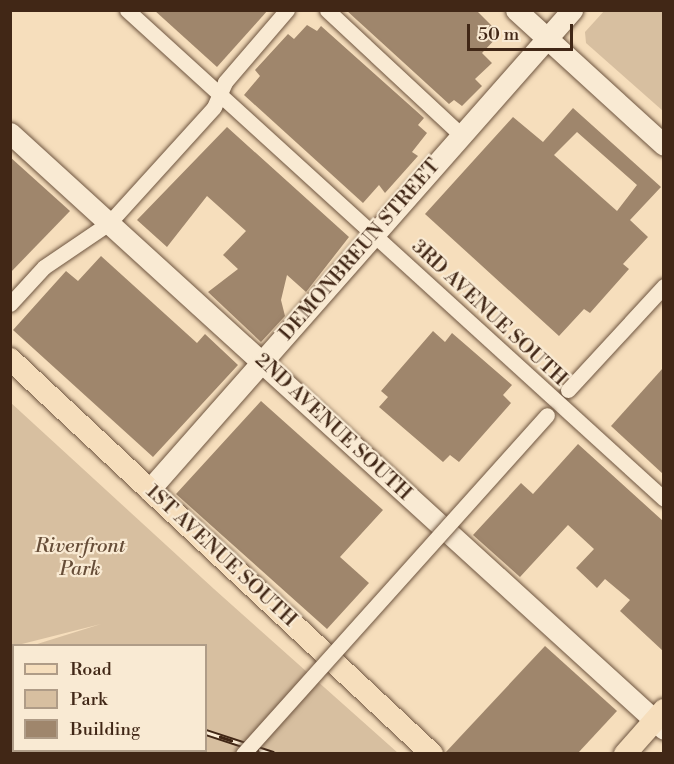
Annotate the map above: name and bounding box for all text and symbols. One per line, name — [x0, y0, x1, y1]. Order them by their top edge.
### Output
scale bar — [470, 12, 576, 50]
text: 50 m — [478, 23, 519, 46]
street label: DEMONBREUN STREET — [275, 154, 445, 346]
street label: 3RD AVENUE SOUTH — [406, 235, 572, 391]
street label: 2ND AVENUE SOUTH — [250, 348, 416, 506]
street label: 1ST AVENUE SOUTH — [141, 480, 301, 632]
park label: Riverfront Park — [35, 535, 125, 582]
legend — [12, 644, 207, 752]
text: Road — [70, 658, 112, 681]
text: Park — [70, 688, 107, 711]
text: Building — [70, 718, 140, 741]

